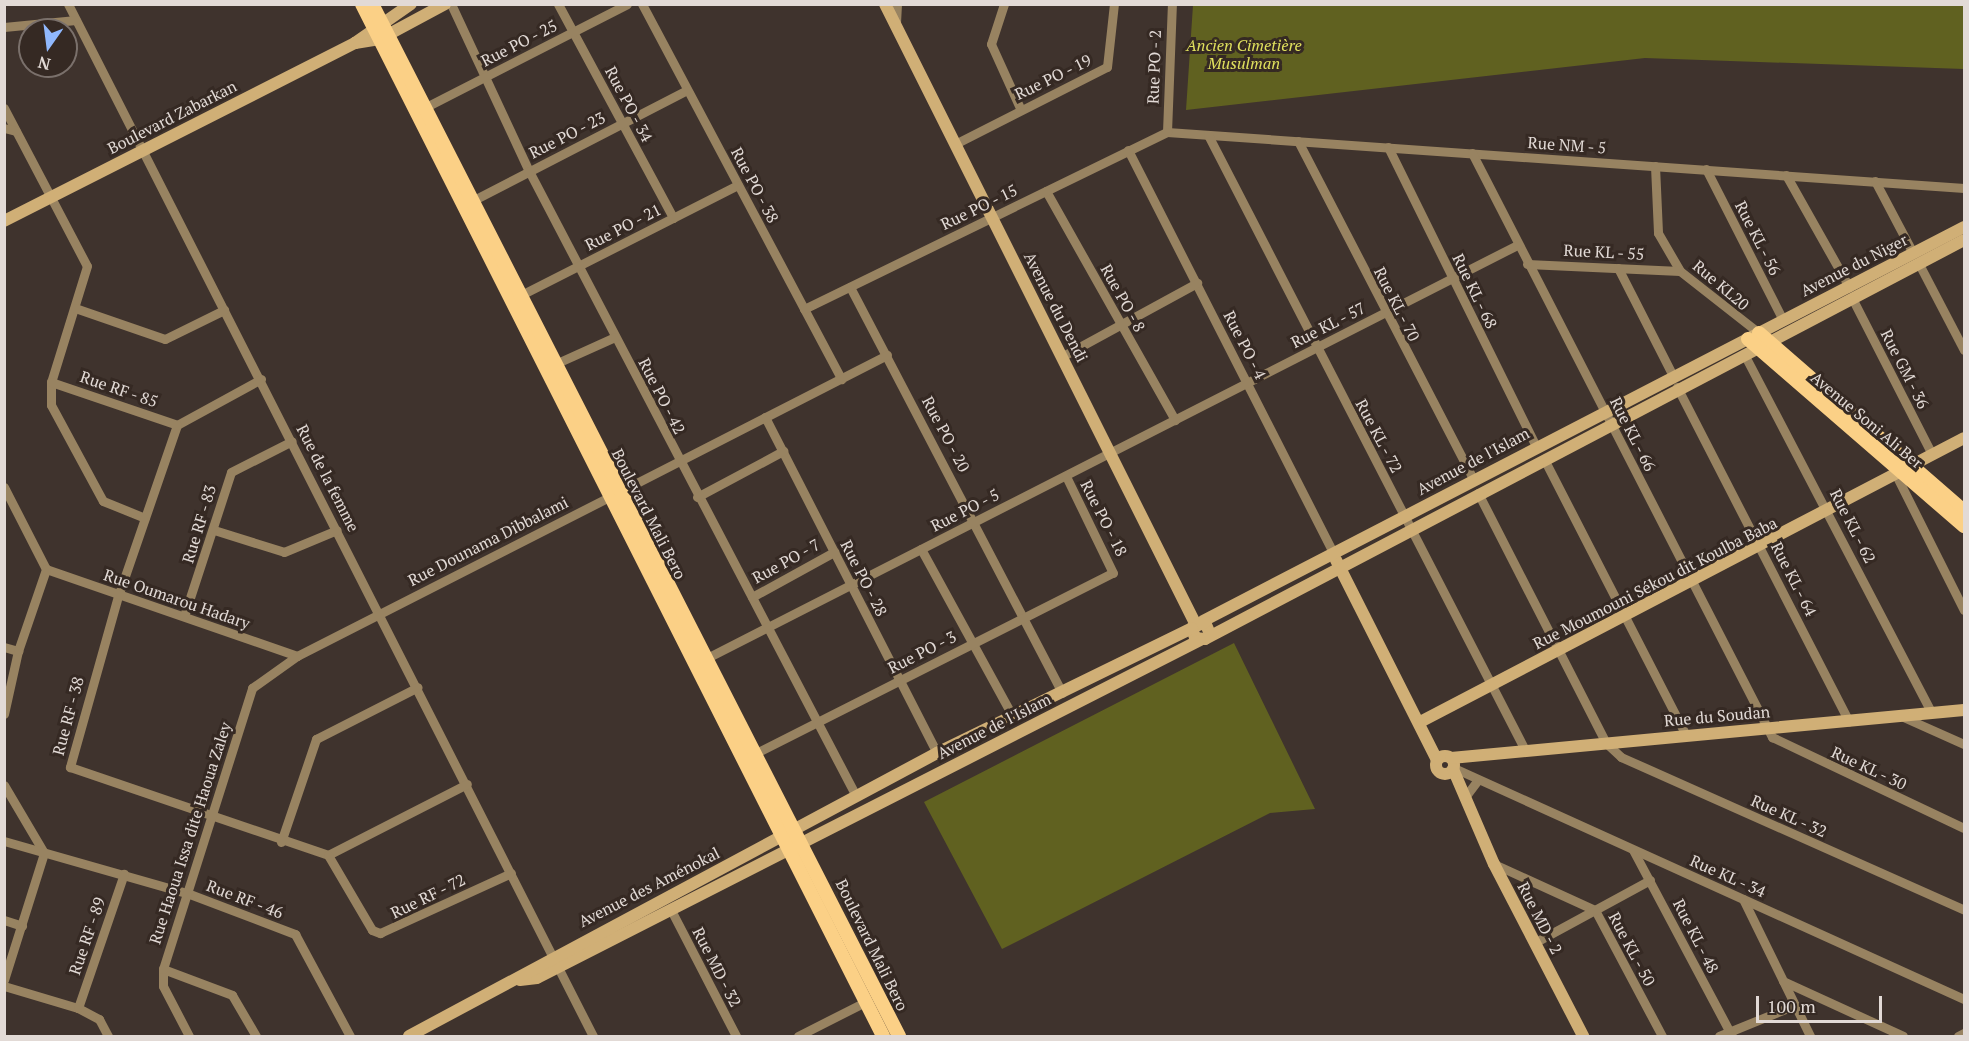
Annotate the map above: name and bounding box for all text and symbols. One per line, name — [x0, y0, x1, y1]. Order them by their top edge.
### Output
street label: Rue PO - 25 — [477, 15, 561, 71]
north arrow — [18, 18, 78, 78]
street label: Rue PO - 2 — [1143, 29, 1165, 105]
park label: Ancien Cimetière Musulman — [1186, 35, 1302, 73]
street label: Rue PO - 19 — [1011, 50, 1095, 104]
text: N — [36, 51, 53, 76]
street label: Rue PO - 34 — [601, 62, 657, 146]
street label: Boulevard Zabarkan — [104, 76, 240, 158]
street label: Rue PO - 23 — [525, 107, 609, 163]
street label: Rue NM - 5 — [1526, 133, 1608, 157]
street label: Rue PO - 38 — [727, 143, 783, 227]
street label: Rue PO - 15 — [937, 180, 1021, 234]
street label: Rue KL - 56 — [1731, 197, 1785, 279]
street label: Rue PO - 21 — [581, 199, 665, 255]
street label: Avenue du Niger — [1797, 230, 1911, 300]
street label: Rue KL - 55 — [1563, 240, 1645, 264]
street label: Avenue du Dendi — [1020, 249, 1092, 365]
street label: Rue KL - 68 — [1448, 250, 1502, 332]
street label: Rue KL20 — [1689, 256, 1753, 314]
street label: Rue PO - 8 — [1096, 260, 1150, 336]
street label: Rue KL - 70 — [1370, 263, 1424, 345]
street label: Rue KL - 57 — [1287, 298, 1369, 352]
street label: Rue PO - 4 — [1219, 307, 1271, 383]
street label: Rue GM - 36 — [1877, 326, 1933, 412]
street label: Rue PO - 42 — [634, 354, 690, 438]
street label: Rue RF - 85 — [77, 367, 161, 411]
street label: Avenue Soni Ali Ber — [1807, 368, 1927, 472]
street label: Rue PO - 20 — [918, 392, 974, 476]
street label: Rue KL - 66 — [1606, 393, 1660, 475]
street label: Rue KL - 72 — [1351, 395, 1407, 477]
street label: Rue de la femme — [293, 421, 363, 535]
street label: Avenue de l'Islam — [1413, 423, 1533, 499]
street label: Boulevard Mali Bero — [608, 446, 690, 582]
street label: Rue PO - 18 — [1076, 476, 1132, 560]
street label: Rue RF - 83 — [178, 482, 220, 566]
street label: Rue PO - 5 — [927, 484, 1003, 536]
street label: Rue KL - 62 — [1826, 485, 1880, 567]
street label: Rue Dounama Dibbalami — [405, 492, 571, 590]
street label: Rue Moumouni Sékou dit Koulba Baba — [1530, 513, 1780, 653]
street label: Rue PO - 7 — [748, 534, 824, 588]
street label: Rue PO - 28 — [836, 536, 892, 620]
street label: Rue KL - 64 — [1767, 538, 1821, 620]
street label: Rue Oumarou Hadary — [101, 565, 253, 633]
street label: Rue PO - 3 — [884, 626, 960, 678]
street label: Rue RF - 38 — [48, 674, 88, 758]
street label: Avenue de l'Islam — [934, 689, 1054, 763]
street label: Rue du Soudan — [1663, 702, 1771, 730]
street label: Rue Haoua Issa dite Haoua Zaley — [145, 720, 235, 946]
street label: Rue KL - 30 — [1828, 742, 1910, 794]
street label: Rue KL - 32 — [1748, 791, 1830, 841]
street label: Avenue des Aménokal — [575, 843, 723, 931]
street label: Rue KL - 34 — [1687, 851, 1769, 901]
street label: Rue RF - 72 — [387, 869, 469, 923]
street label: Rue RF - 46 — [203, 875, 287, 923]
street label: Boulevard Mali Bero — [832, 876, 912, 1014]
street label: Rue MD - 2 — [1513, 878, 1567, 958]
street label: Rue RF - 89 — [65, 894, 109, 978]
street label: Rue KL - 48 — [1669, 895, 1723, 977]
street label: Rue KL - 50 — [1604, 908, 1660, 990]
street label: Rue MD - 32 — [688, 923, 746, 1011]
scale bar — [1759, 984, 1885, 1022]
text: 100 m — [1767, 994, 1816, 1018]

